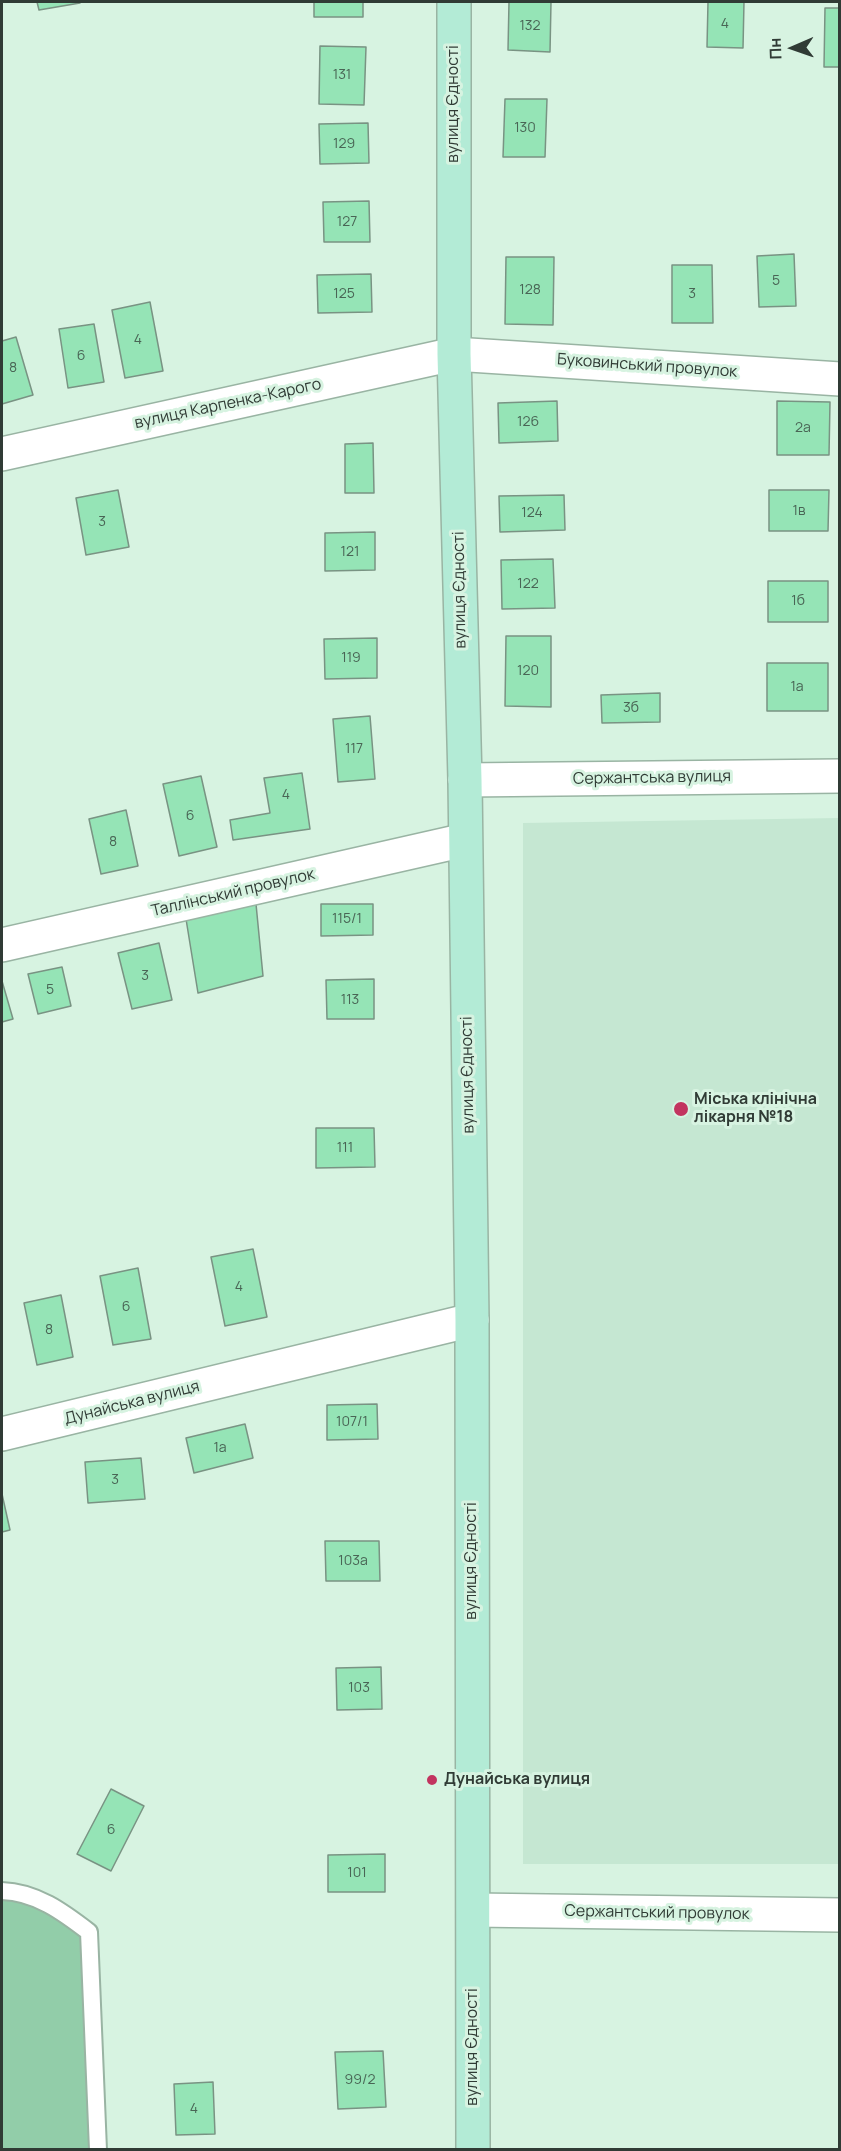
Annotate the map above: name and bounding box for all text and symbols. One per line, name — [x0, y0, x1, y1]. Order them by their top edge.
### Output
house number: 4 — [721, 16, 729, 32]
house number: 132 — [519, 18, 541, 34]
north arrow — [763, 18, 823, 78]
text: Пн — [764, 37, 786, 60]
street label: вулиця Єдності — [444, 45, 464, 163]
house number: 131 — [333, 67, 351, 83]
house number: 130 — [514, 120, 536, 136]
house number: 129 — [333, 136, 355, 152]
house number: 127 — [337, 214, 357, 230]
house number: 5 — [772, 273, 780, 289]
house number: 128 — [519, 282, 541, 298]
house number: 125 — [333, 286, 355, 302]
house number: 3 — [688, 286, 696, 302]
house number: 4 — [134, 332, 142, 348]
house number: 6 — [77, 348, 85, 364]
street label: Буковинський провулок — [556, 350, 738, 382]
house number: 8 — [9, 360, 17, 376]
street label: вулиця Карпенка-Карого — [133, 375, 323, 433]
house number: 126 — [517, 414, 539, 430]
house number: 2а — [795, 420, 811, 436]
house number: 1в — [793, 503, 805, 519]
house number: 124 — [521, 505, 543, 521]
house number: 3 — [98, 514, 106, 530]
street label: вулиця Єдності — [449, 531, 471, 649]
house number: 121 — [341, 544, 359, 560]
house number: 122 — [517, 576, 539, 592]
house number: 1б — [791, 593, 805, 609]
house number: 119 — [341, 650, 361, 666]
house number: 120 — [517, 663, 539, 679]
house number: 1а — [790, 679, 804, 695]
house number: 3б — [623, 700, 639, 716]
house number: 117 — [345, 741, 363, 757]
street label: Сержантська вулиця — [573, 767, 731, 789]
house number: 4 — [282, 787, 290, 803]
house number: 6 — [186, 808, 194, 824]
house number: 8 — [109, 834, 117, 850]
street label: Таллінський провулок — [149, 865, 317, 921]
house number: 115/1 — [332, 911, 362, 927]
house number: 3 — [141, 968, 149, 984]
house number: 5 — [46, 982, 54, 998]
house number: 113 — [341, 992, 359, 1008]
street label: вулиця Єдності — [457, 1016, 479, 1134]
place label: Міська клінічна лікарня №18 — [694, 1090, 817, 1128]
marker: Міська клінічна лікарня №18 — [672, 1100, 690, 1118]
house number: 111 — [337, 1140, 353, 1156]
house number: 4 — [235, 1279, 243, 1295]
house number: 6 — [122, 1299, 130, 1315]
house number: 8 — [45, 1322, 53, 1338]
street label: Дунайська вулиця — [62, 1377, 202, 1429]
house number: 107/1 — [336, 1414, 368, 1430]
house number: 1а — [213, 1440, 227, 1456]
house number: 3 — [111, 1472, 119, 1488]
street label: вулиця Єдності — [462, 1502, 482, 1620]
house number: 103а — [338, 1553, 368, 1569]
house number: 103 — [348, 1680, 370, 1696]
place label: Дунайська вулиця — [444, 1770, 590, 1790]
marker: Дунайська вулиця — [425, 1773, 439, 1787]
house number: 6 — [107, 1822, 115, 1838]
house number: 101 — [347, 1865, 367, 1881]
street label: Сержантський провулок — [564, 1902, 750, 1924]
street label: вулиця Єдності — [463, 1988, 483, 2106]
house number: 99/2 — [345, 2072, 375, 2088]
house number: 4 — [190, 2101, 198, 2117]

